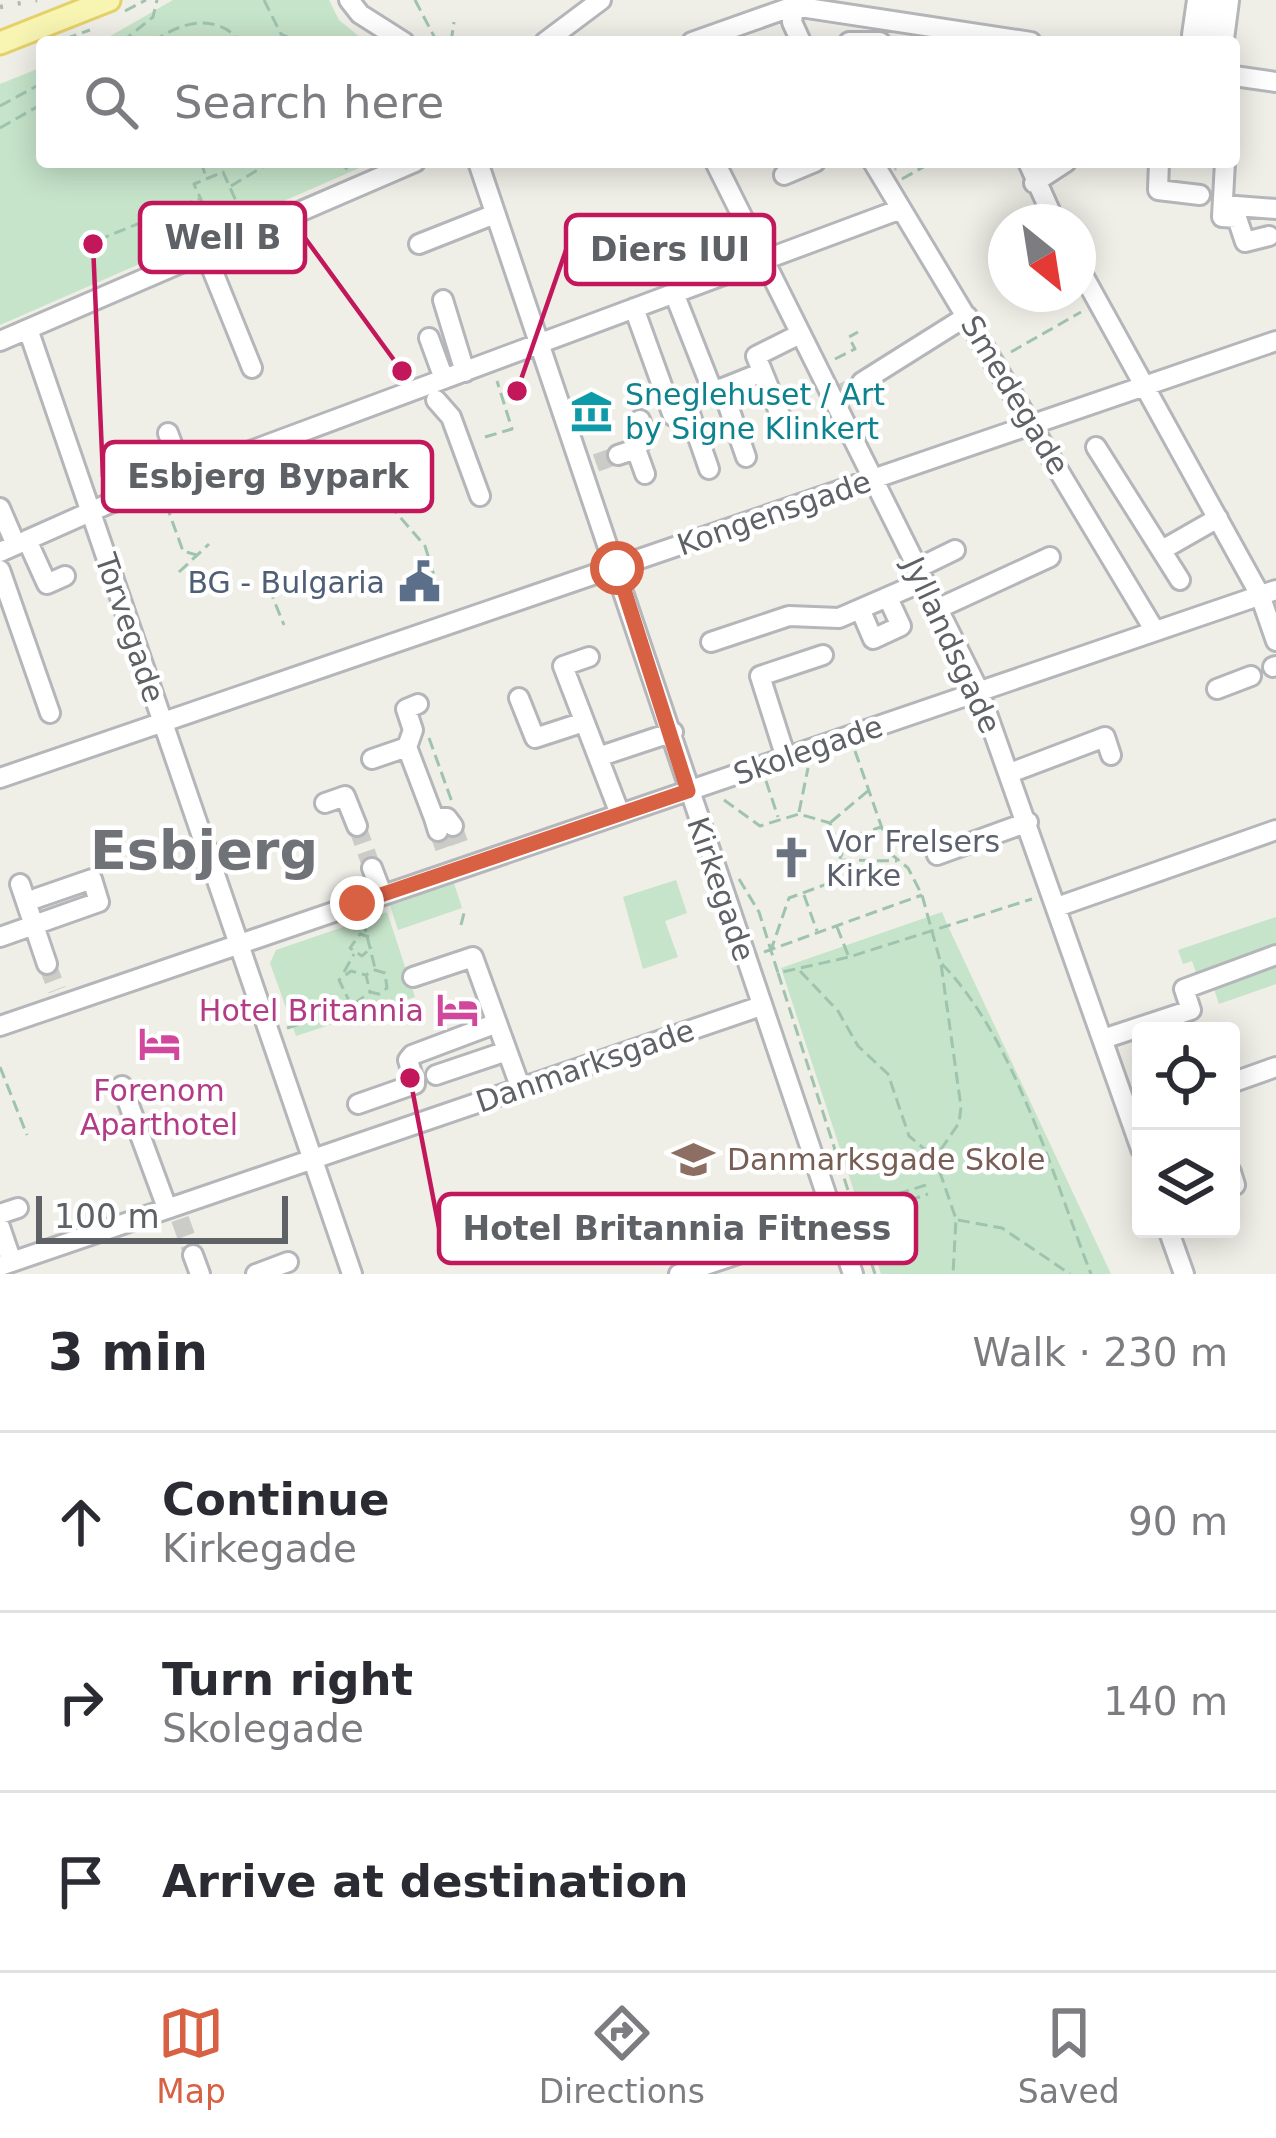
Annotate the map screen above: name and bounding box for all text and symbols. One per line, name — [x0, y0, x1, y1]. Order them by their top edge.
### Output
search box — [36, 36, 1240, 168]
icon: search — [78, 69, 144, 135]
text: Search here — [174, 76, 444, 129]
callout: Well B — [140, 203, 305, 272]
north arrow — [988, 204, 1096, 312]
callout: Diers IUI — [566, 215, 774, 284]
text: Well B — [165, 218, 281, 257]
text: Diers IUI — [590, 230, 750, 269]
street label: Smedegade — [954, 309, 1076, 481]
place label: Sneglehuset / Art by Signe Klinkert — [625, 377, 885, 446]
museum icon: Sneglehuset / Art by Signe Klinkert — [568, 388, 614, 434]
callout: Esbjerg Bypark — [103, 442, 432, 511]
text: Esbjerg Bypark — [127, 457, 410, 496]
street label: Kongensgade — [673, 463, 875, 563]
route start — [590, 541, 644, 595]
street label: Torvegade — [88, 548, 172, 707]
street label: Jyllandsgade — [895, 550, 1008, 739]
public building icon: BG - Bulgaria — [396, 559, 442, 605]
place label: BG - Bulgaria — [187, 565, 385, 600]
street label: Skolegade — [729, 708, 887, 792]
street label: Kirkegade — [680, 812, 762, 966]
district label: Esbjerg — [90, 819, 318, 882]
place label: Vor Frelsers Kirke — [826, 824, 1000, 893]
church icon: Vor Frelsers Kirke — [769, 835, 815, 881]
route end — [330, 876, 384, 930]
hotel icon: Hotel Britannia — [435, 987, 481, 1033]
place label: Hotel Britannia — [199, 993, 424, 1028]
street label: Danmarksgade — [471, 1012, 699, 1120]
hotel icon: Forenom Aparthotel — [136, 1021, 182, 1067]
map controls — [1132, 1022, 1240, 1238]
button: locate — [1132, 1022, 1240, 1130]
place label: Forenom Aparthotel — [80, 1073, 238, 1142]
button: layers — [1132, 1130, 1240, 1238]
school or university icon: Danmarksgade Skole — [670, 1136, 716, 1182]
place label: Danmarksgade Skole — [727, 1142, 1045, 1177]
scale bar — [36, 1190, 288, 1243]
callout: Hotel Britannia Fitness — [439, 1194, 916, 1263]
text: 100 m — [54, 1197, 160, 1236]
text: Hotel Britannia Fitness — [463, 1209, 891, 1248]
text: 3 min — [48, 1323, 208, 1382]
text: Walk · 230 m — [973, 1330, 1228, 1375]
text: Continue — [162, 1473, 390, 1526]
icon: ahead — [48, 1489, 114, 1555]
text: 90 m — [1128, 1499, 1228, 1544]
text: Kirkegade — [162, 1526, 357, 1571]
text: Turn right — [162, 1653, 413, 1706]
icon: right — [48, 1669, 114, 1735]
text: 140 m — [1103, 1679, 1228, 1724]
text: Skolegade — [162, 1706, 364, 1751]
icon: arrive — [48, 1849, 114, 1915]
text: Arrive at destination — [162, 1855, 688, 1908]
tab: Map — [156, 2000, 226, 2111]
tab: Directions — [539, 2000, 705, 2111]
tab: Saved — [1018, 2000, 1120, 2111]

